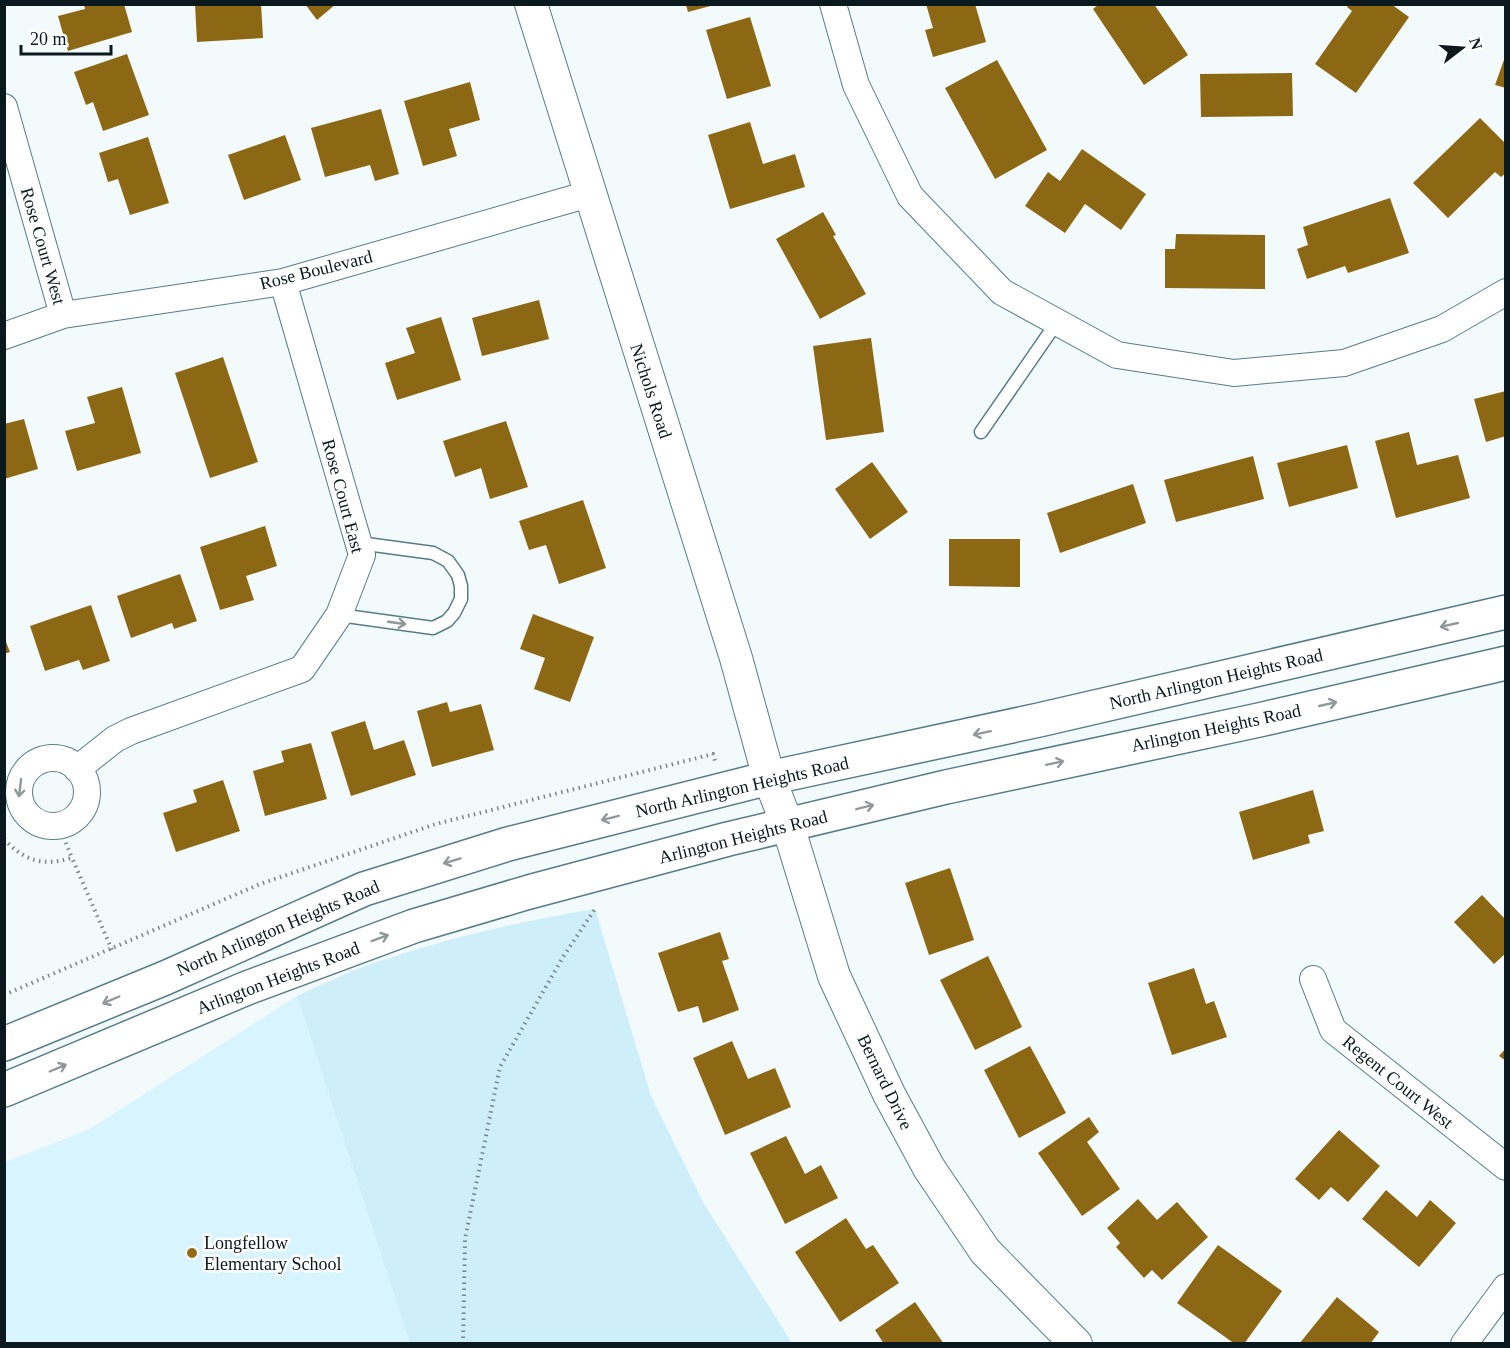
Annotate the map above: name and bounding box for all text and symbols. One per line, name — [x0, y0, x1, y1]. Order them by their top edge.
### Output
scale bar — [21, 18, 111, 56]
north arrow — [1432, 18, 1492, 78]
text: 20 m — [30, 29, 67, 49]
text: N — [1466, 36, 1486, 52]
street label: Rose Court West — [17, 185, 69, 307]
street label: Rose Boulevard — [258, 246, 374, 294]
street label: Nichols Road — [626, 341, 676, 441]
street label: Rose Court East — [318, 437, 368, 555]
one-way arrow — [387, 618, 406, 629]
one-way arrow — [1439, 620, 1459, 631]
street label: North Arlington Heights Road — [1107, 645, 1325, 713]
one-way arrow — [1318, 698, 1337, 710]
street label: Arlington Heights Road — [1129, 700, 1303, 756]
one-way arrow — [972, 727, 991, 739]
street label: North Arlington Heights Road — [633, 753, 851, 821]
one-way arrow — [1045, 757, 1064, 768]
one-way arrow — [15, 778, 26, 797]
one-way arrow — [855, 800, 874, 812]
street label: Arlington Heights Road — [657, 806, 829, 868]
one-way arrow — [601, 813, 620, 824]
one-way arrow — [443, 856, 462, 867]
street label: North Arlington Heights Road — [173, 875, 383, 981]
one-way arrow — [371, 932, 389, 943]
street label: Arlington Heights Road — [193, 937, 363, 1019]
one-way arrow — [102, 995, 120, 1006]
street label: Bernard Drive — [853, 1031, 917, 1133]
street label: Regent Court West — [1339, 1031, 1457, 1133]
one-way arrow — [49, 1061, 67, 1073]
place label: Longfellow Elementary School — [204, 1233, 341, 1274]
marker: Longfellow Elementary School — [185, 1246, 199, 1260]

